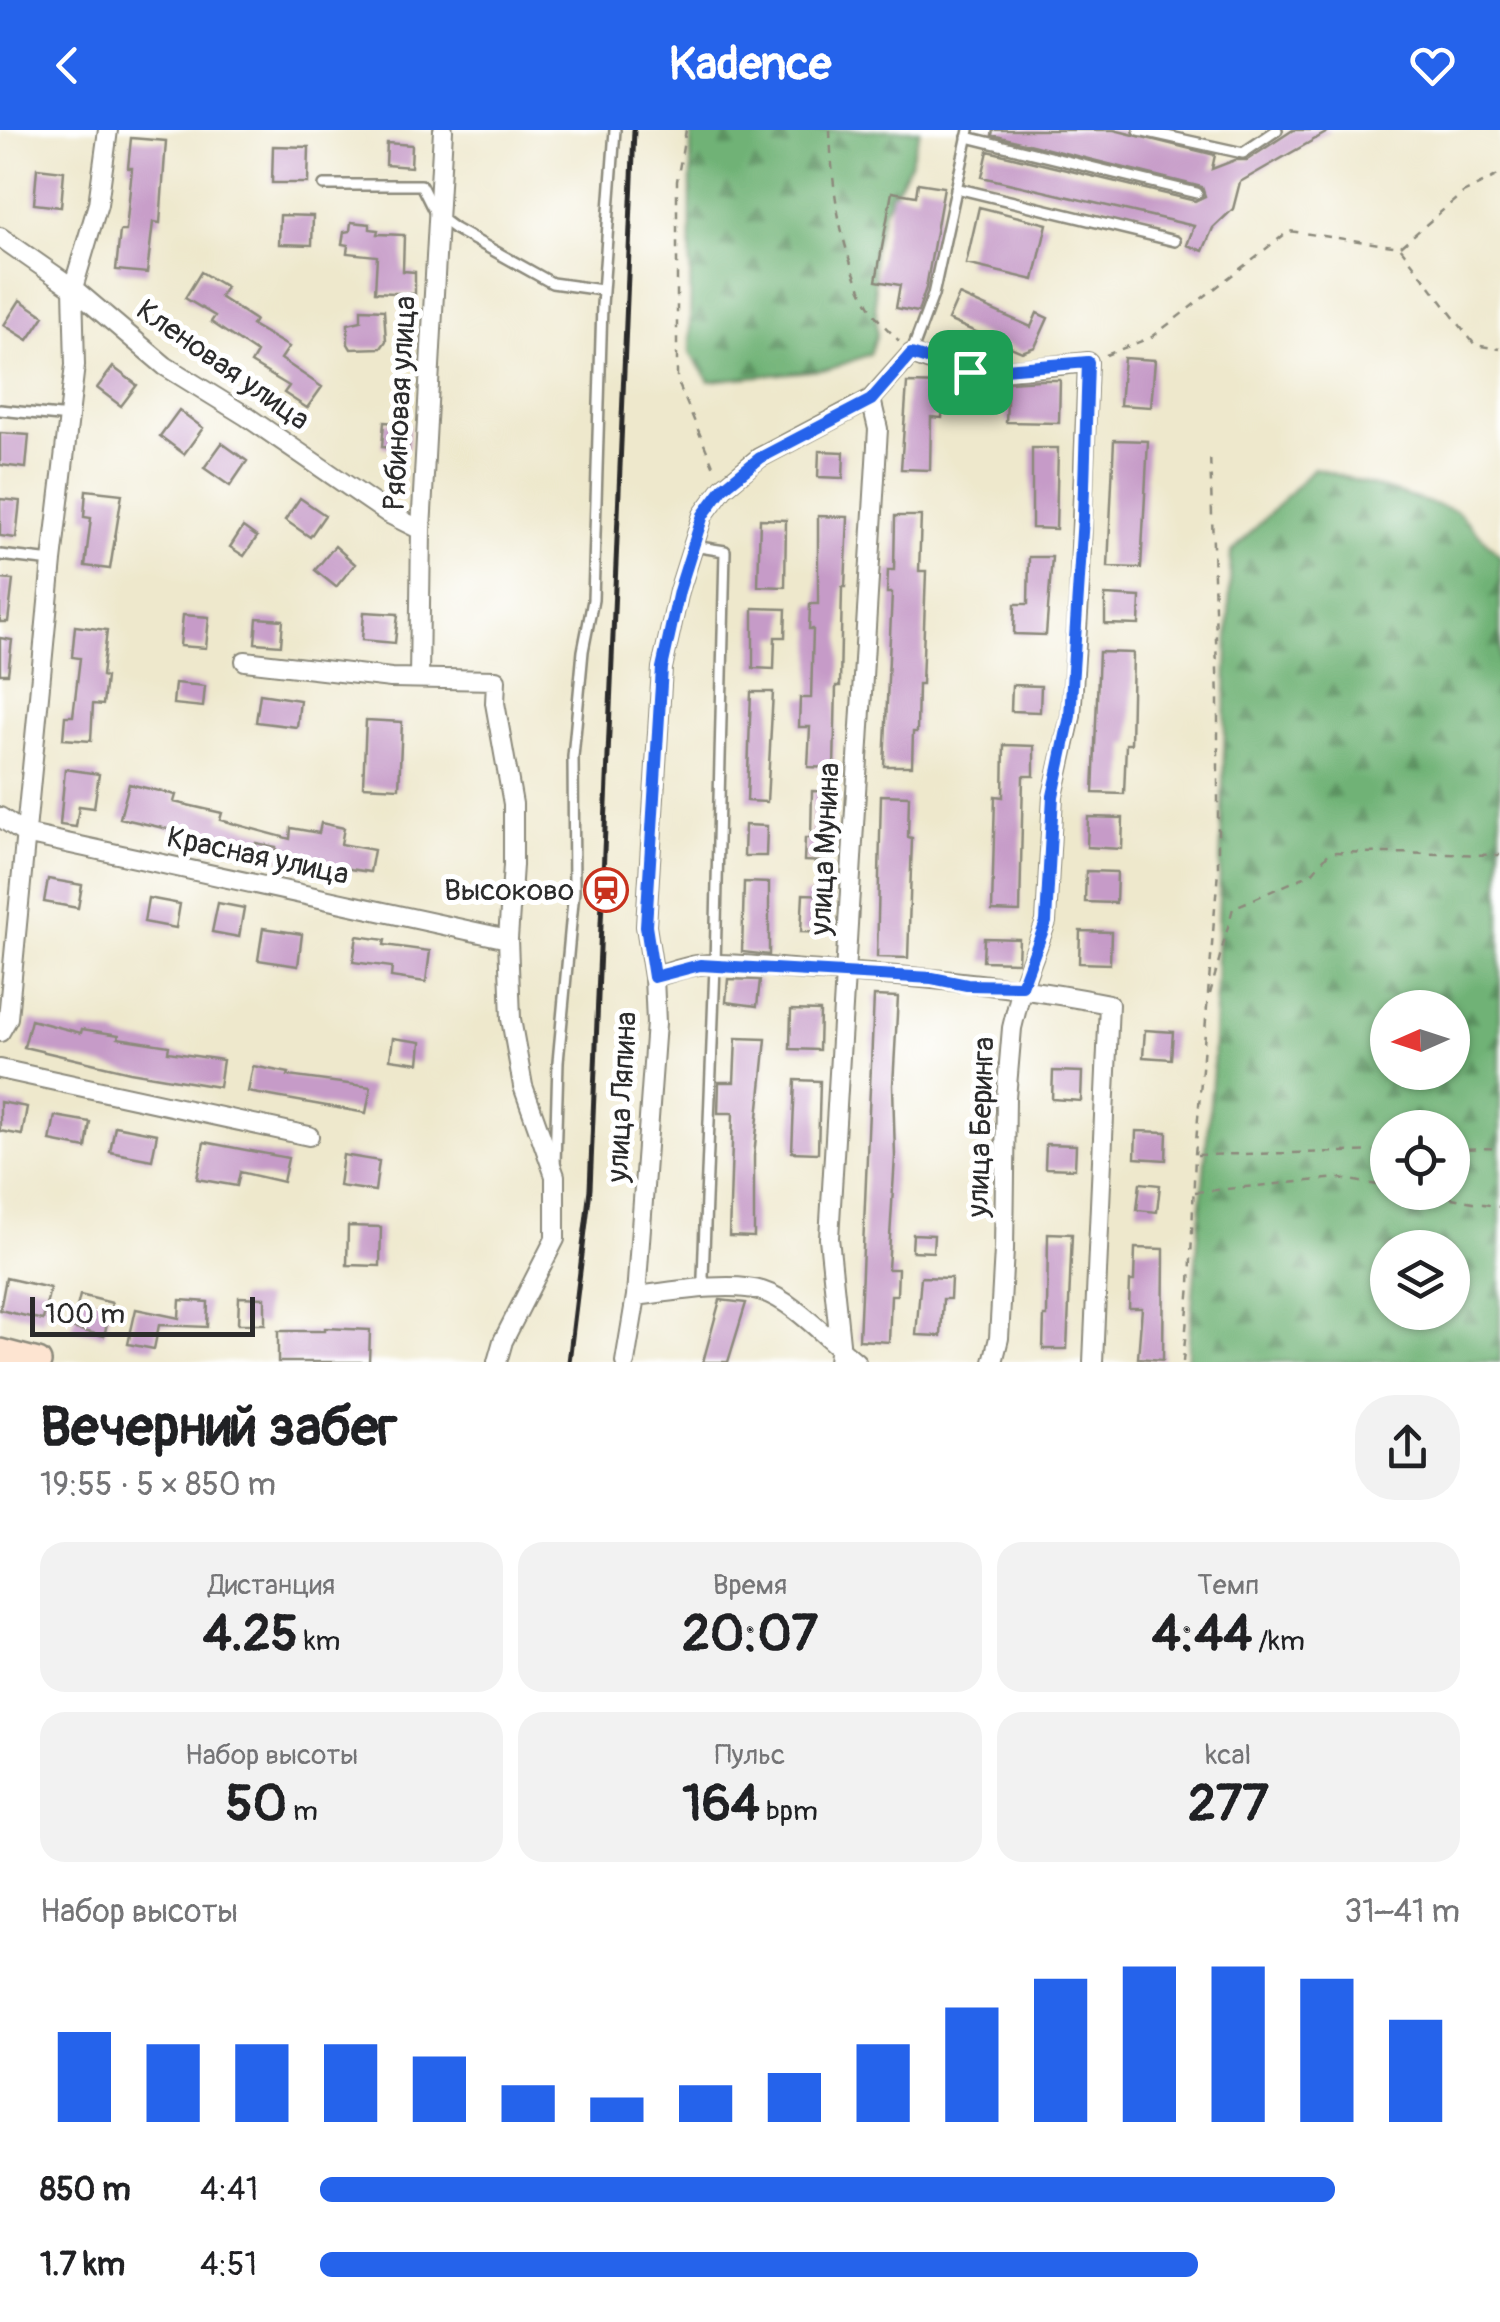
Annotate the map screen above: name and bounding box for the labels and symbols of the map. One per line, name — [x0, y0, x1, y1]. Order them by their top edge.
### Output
street label: Кленовая улица — [129, 292, 317, 438]
street label: Рябиновая улица — [376, 295, 424, 511]
pin — [928, 330, 1013, 415]
street label: улица Мунина — [802, 762, 848, 937]
street label: Красная улица — [164, 819, 352, 893]
station icon: Высоково — [583, 867, 629, 913]
place label: Высоково — [444, 872, 574, 909]
north arrow — [1370, 990, 1470, 1090]
street label: улица Ляпина — [599, 1011, 645, 1184]
street label: улица Беринга — [959, 1036, 1003, 1219]
scale bar — [30, 1292, 255, 1336]

